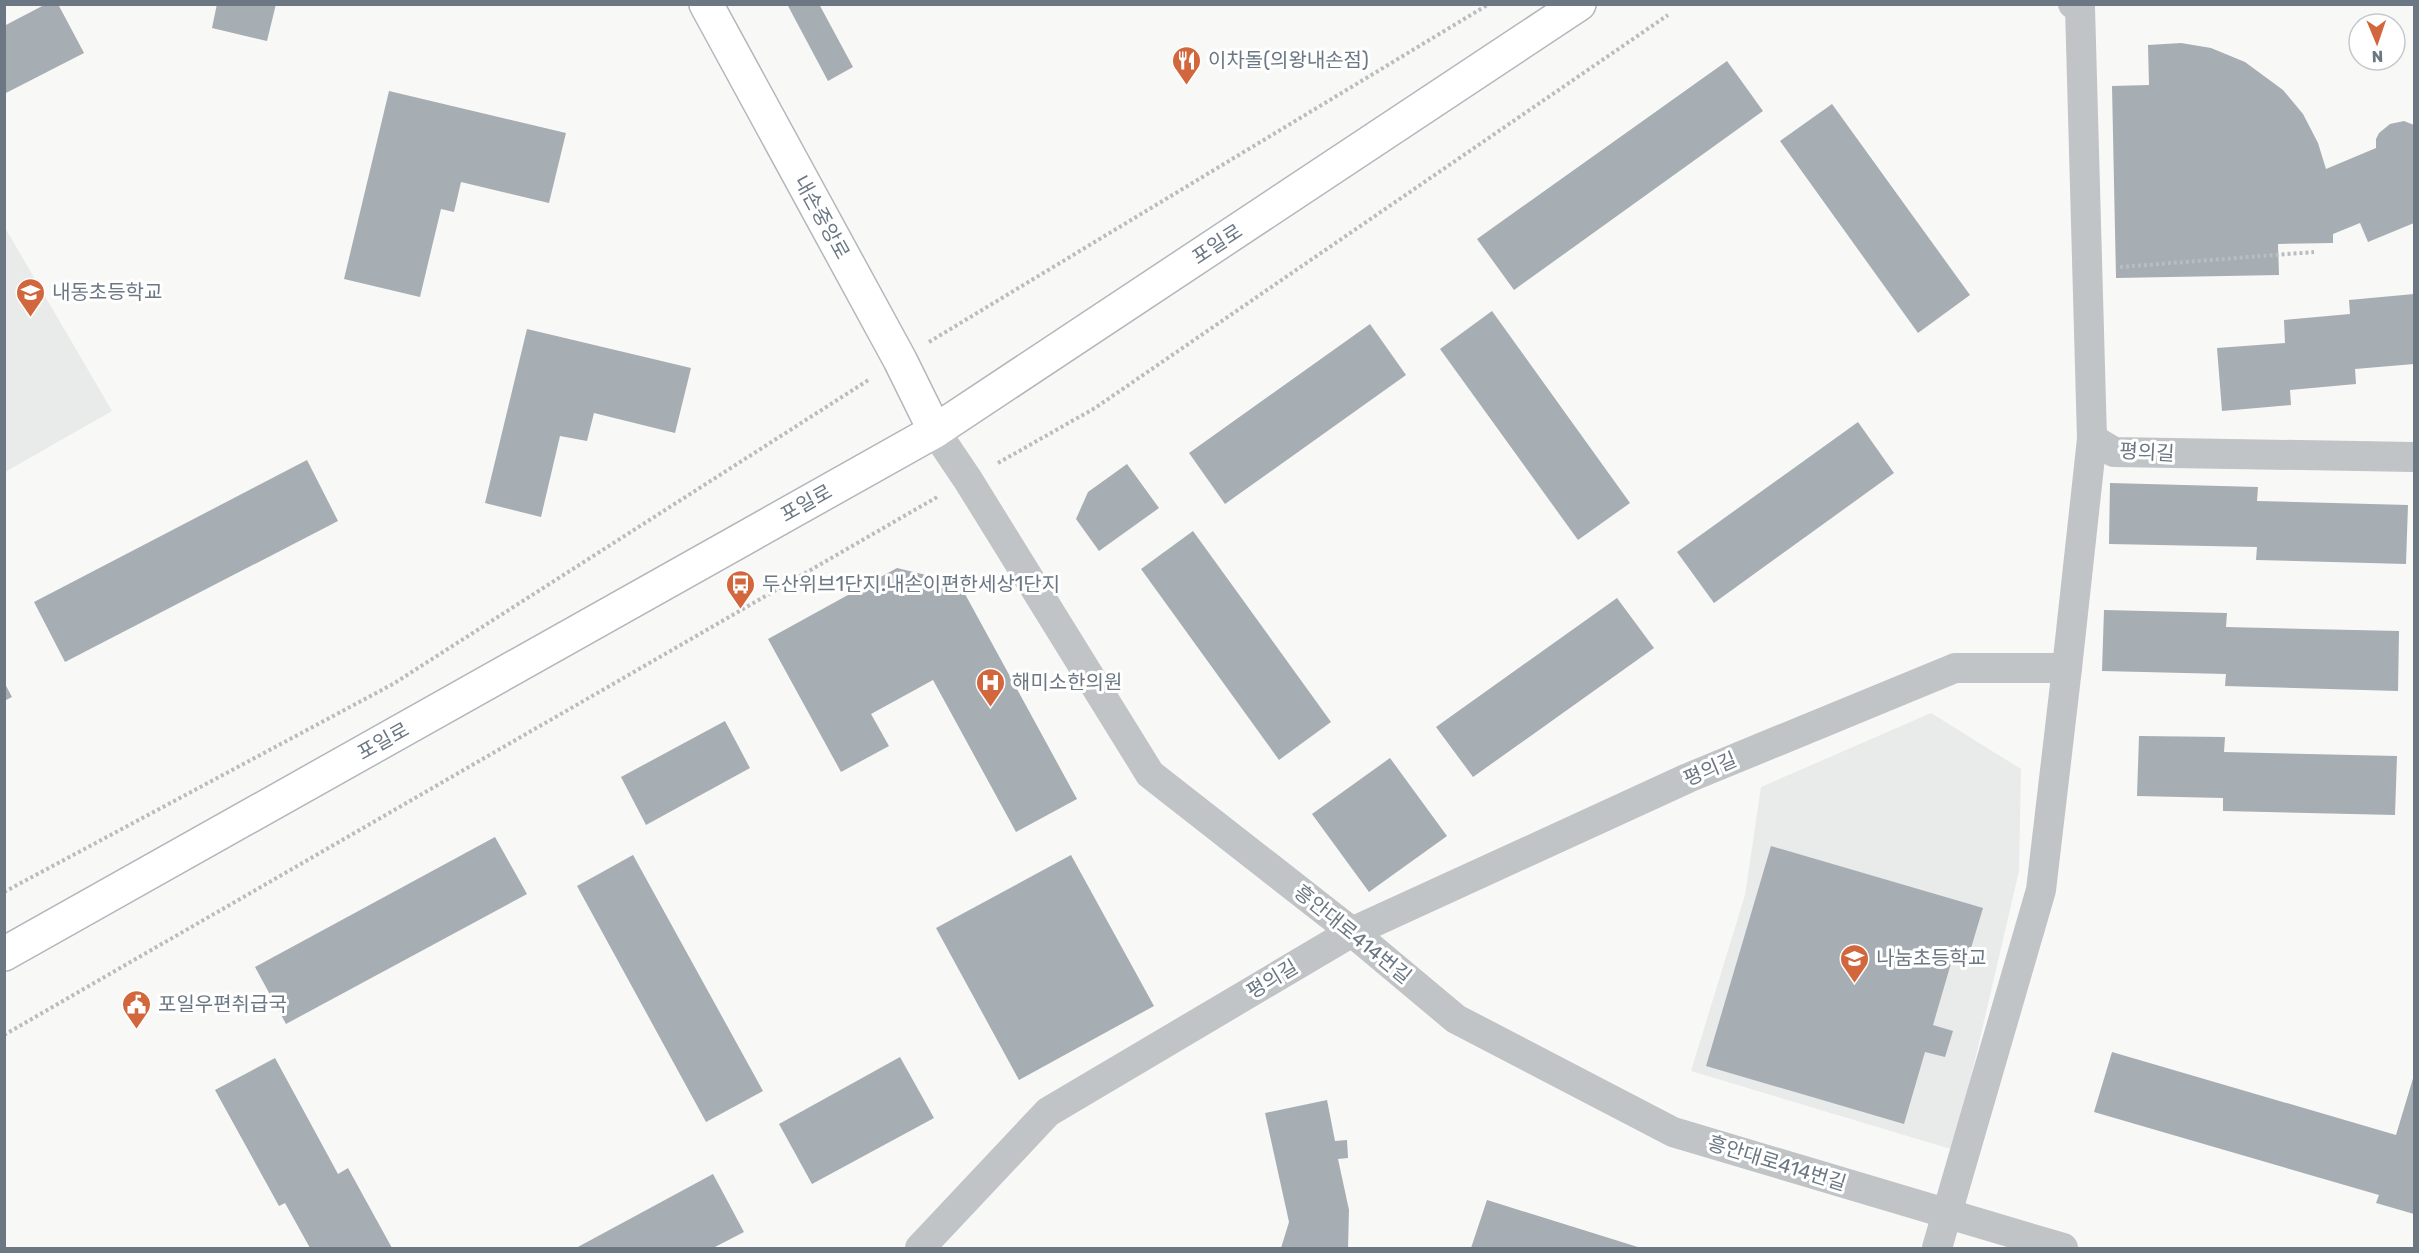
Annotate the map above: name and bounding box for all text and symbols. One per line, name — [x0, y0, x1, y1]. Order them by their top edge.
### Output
north arrow — [2347, 12, 2407, 72]
restaurant icon: 이차돌(의왕내손점) — [1171, 44, 1203, 86]
text: N — [2371, 47, 2384, 66]
place label: 이차돌(의왕내손점) — [1208, 48, 1369, 72]
street label: 내손중앙로 — [789, 171, 855, 263]
street label: 포일로 — [1187, 219, 1247, 269]
school or university icon: 내동초등학교 — [15, 276, 47, 318]
place label: 내동초등학교 — [52, 280, 162, 304]
street label: 평의길 — [2119, 439, 2175, 465]
street label: 포일로 — [776, 479, 836, 527]
bus stop icon: 두산위브1단지.내손이편한세상1단지 — [725, 568, 757, 610]
place label: 두산위브1단지.내손이편한세상1단지 — [762, 572, 1060, 596]
hospital icon: 해미소한의원 — [975, 666, 1007, 708]
place label: 해미소한의원 — [1012, 670, 1122, 694]
street label: 포일로 — [353, 717, 413, 765]
street label: 평의길 — [1680, 747, 1740, 791]
street label: 흥안대로414번길 — [1290, 880, 1416, 988]
school or university icon: 나눔초등학교 — [1839, 942, 1871, 984]
place label: 나눔초등학교 — [1876, 946, 1986, 970]
street label: 평의길 — [1242, 954, 1302, 1004]
public building icon: 포일우편취급국 — [121, 988, 153, 1030]
place label: 포일우편취급국 — [158, 992, 287, 1016]
street label: 흥안대로414번길 — [1705, 1131, 1849, 1195]

